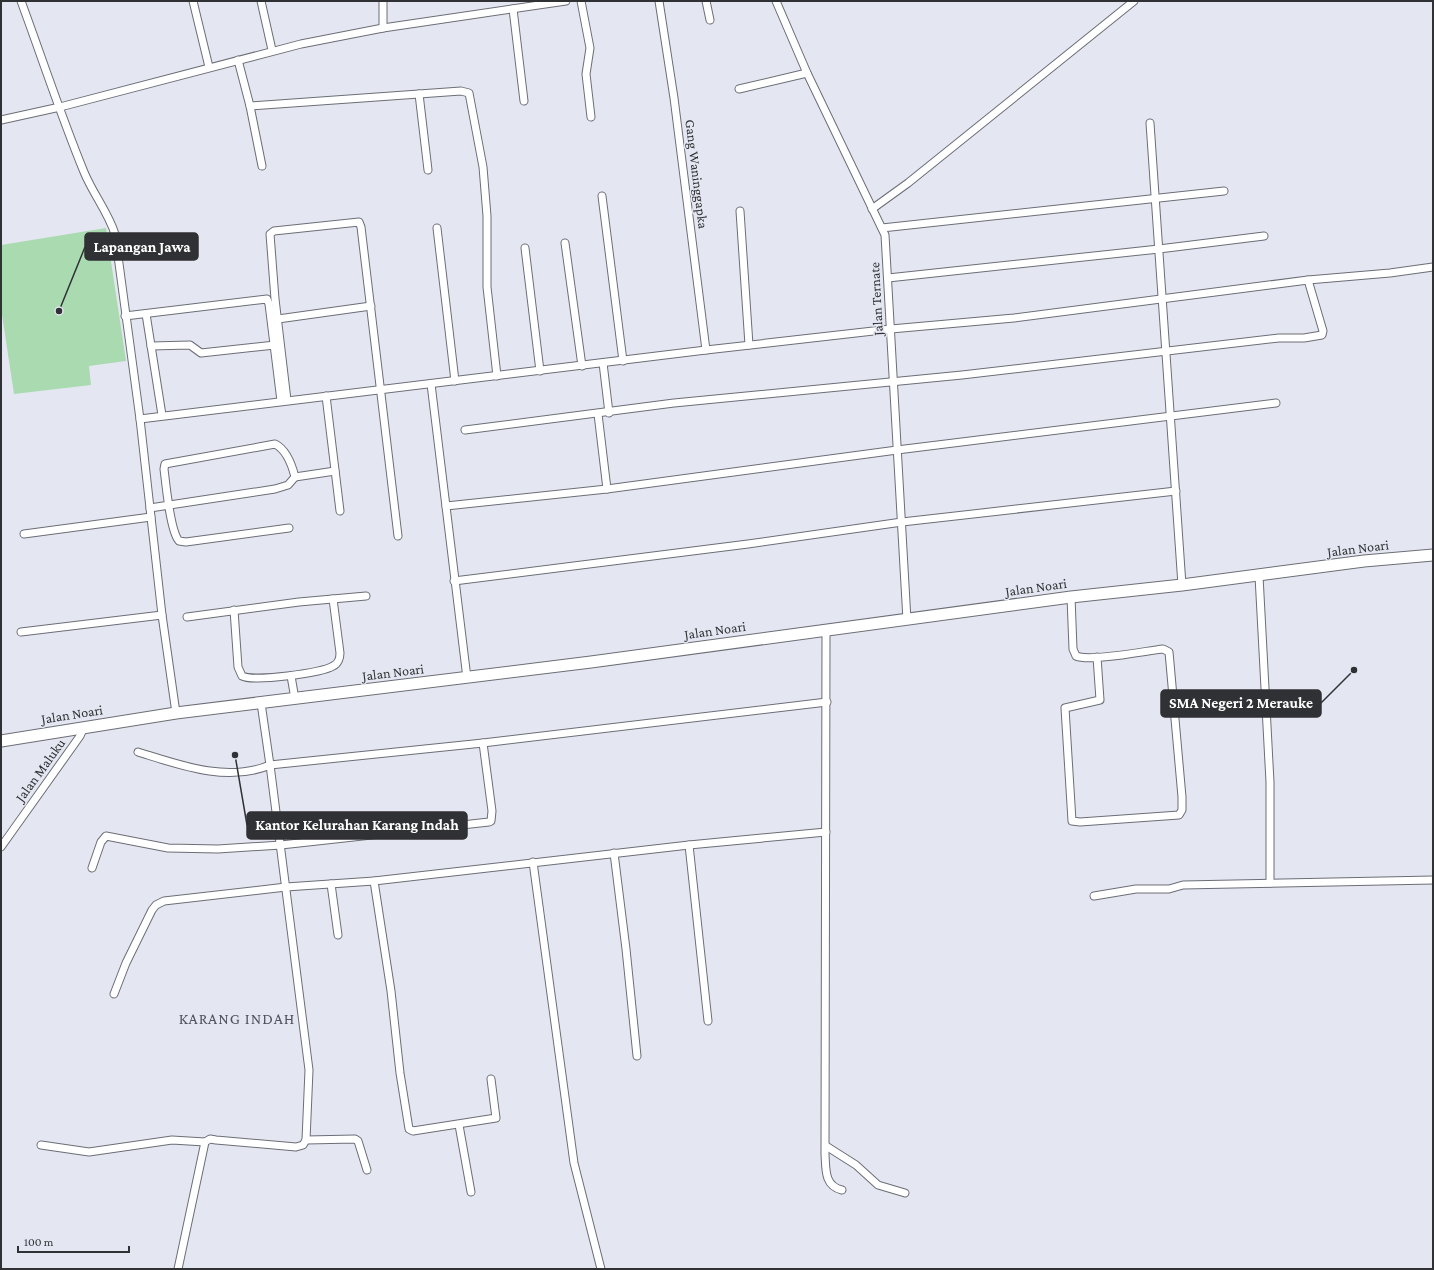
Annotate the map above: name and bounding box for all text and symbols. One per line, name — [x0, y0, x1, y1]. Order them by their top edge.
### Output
street label: Gang Waninggapka — [682, 118, 712, 230]
callout: Lapangan Jawa — [85, 233, 198, 260]
text: Lapangan Jawa — [93, 239, 191, 255]
street label: Jalan Ternate — [866, 262, 886, 338]
street label: Jalan Noari — [1324, 536, 1390, 560]
street label: Jalan Noari — [1002, 575, 1068, 600]
street label: Jalan Noari — [681, 618, 747, 643]
street label: Jalan Noari — [359, 660, 425, 684]
callout: SMA Negeri 2 Merauke — [1161, 690, 1321, 717]
text: SMA Negeri 2 Merauke — [1169, 695, 1313, 711]
street label: Jalan Noari — [38, 701, 104, 727]
street label: Jalan Maluku — [11, 735, 69, 806]
callout: Kantor Kelurahan Karang Indah — [247, 812, 467, 839]
text: Kantor Kelurahan Karang Indah — [255, 817, 459, 833]
district label: KARANG INDAH — [179, 1010, 295, 1027]
scale bar — [18, 1228, 129, 1254]
text: 100 m — [24, 1235, 54, 1249]

